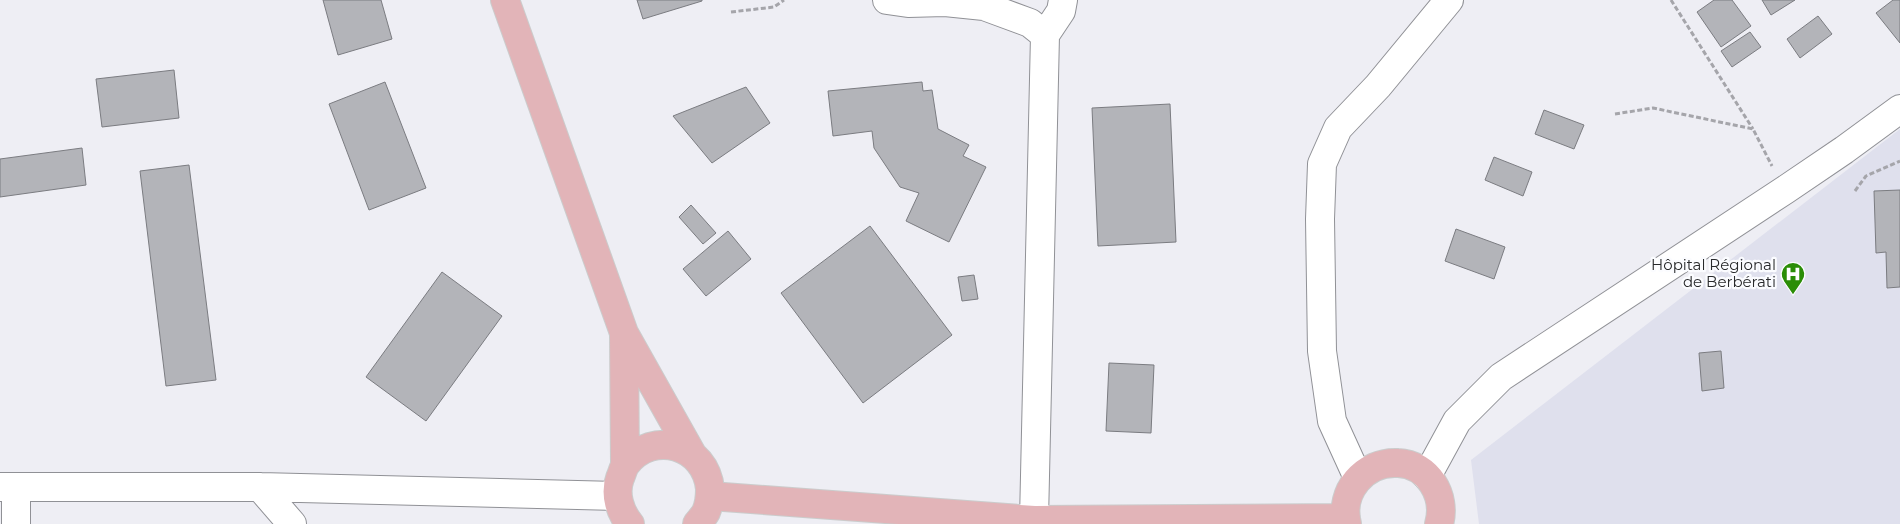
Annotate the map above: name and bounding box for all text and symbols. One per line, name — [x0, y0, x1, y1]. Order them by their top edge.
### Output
place label: Hôpital Régional de Berbérati — [1651, 255, 1776, 291]
hospital icon: Hôpital Régional de Berbérati — [1780, 261, 1806, 295]

